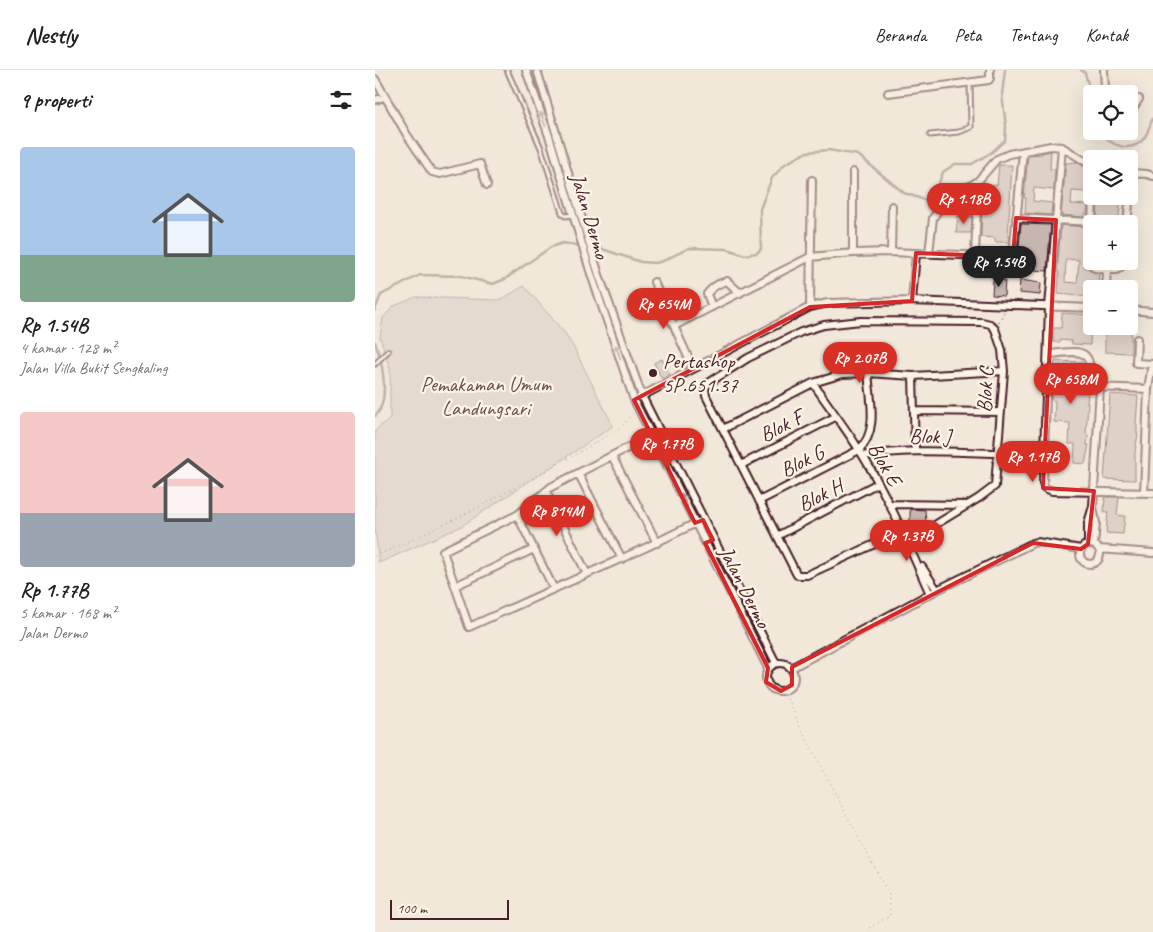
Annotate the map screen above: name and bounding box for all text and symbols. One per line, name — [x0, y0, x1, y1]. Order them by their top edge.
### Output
text: Nestly — [25, 20, 77, 50]
text: Beranda — [875, 24, 926, 46]
text: Peta — [954, 24, 981, 46]
text: Tentang — [1009, 24, 1058, 46]
text: Kontak — [1086, 24, 1128, 46]
map controls — [1083, 85, 1138, 335]
button: locate — [1083, 85, 1138, 140]
icon: filters — [327, 86, 355, 114]
text: 9 properti — [20, 87, 91, 113]
one-way arrow — [538, 112, 547, 127]
button: layers — [1083, 150, 1138, 205]
street label: Jalan Dermo — [564, 169, 616, 263]
icon: home — [143, 180, 233, 270]
pin: Rp 1.18B — [912, 182, 1016, 225]
text: Rp 1.18B — [938, 189, 990, 209]
button: + — [1083, 215, 1138, 270]
pin: Rp 1.54B — [947, 246, 1051, 288]
text: Rp 1.54B — [973, 252, 1025, 272]
button: − — [1083, 280, 1138, 335]
pin: Rp 654M — [618, 288, 710, 330]
text: Rp 654M — [638, 294, 690, 314]
text: Rp 1.54B — [20, 312, 88, 338]
text: 4 kamar · 128 m² — [20, 338, 116, 358]
pin: Rp 2.07B — [808, 342, 912, 384]
one-way arrow — [613, 344, 622, 360]
place label: Pertashop 5P.651.37 — [663, 348, 739, 398]
text: Rp 2.07B — [834, 348, 886, 368]
text: Jalan Villa Bukit Sengkaling — [20, 358, 168, 378]
pin: Rp 658M — [1025, 362, 1117, 405]
street label: Blok C — [971, 364, 999, 413]
marker: Pertashop 5P.651.37 — [647, 367, 659, 379]
text: Rp 658M — [1045, 369, 1097, 389]
park label: Pemakaman Umum Landungsari — [421, 371, 553, 421]
street label: Blok F — [755, 402, 811, 448]
street label: Blok J — [909, 423, 954, 449]
pin: Rp 1.77B — [615, 428, 719, 470]
text: Rp 1.77B — [641, 434, 693, 454]
street label: Blok G — [776, 438, 830, 483]
street label: Blok E — [862, 438, 909, 493]
pin: Rp 1.17B — [981, 440, 1085, 483]
icon: home — [143, 445, 233, 535]
text: Rp 1.17B — [1007, 447, 1059, 467]
street label: Blok H — [793, 471, 850, 517]
one-way arrow — [679, 493, 688, 508]
pin: Rp 814M — [511, 494, 603, 537]
text: Rp 814M — [531, 501, 583, 521]
pin: Rp 1.37B — [855, 520, 959, 562]
text: Rp 1.37B — [881, 526, 933, 546]
street label: Jalan Dermo — [713, 541, 777, 634]
text: Rp 1.77B — [20, 577, 88, 603]
text: 5 kamar · 168 m² — [20, 603, 116, 623]
text: Jalan Dermo — [20, 623, 87, 643]
scale bar — [390, 897, 509, 920]
text: 100 m — [397, 900, 427, 917]

